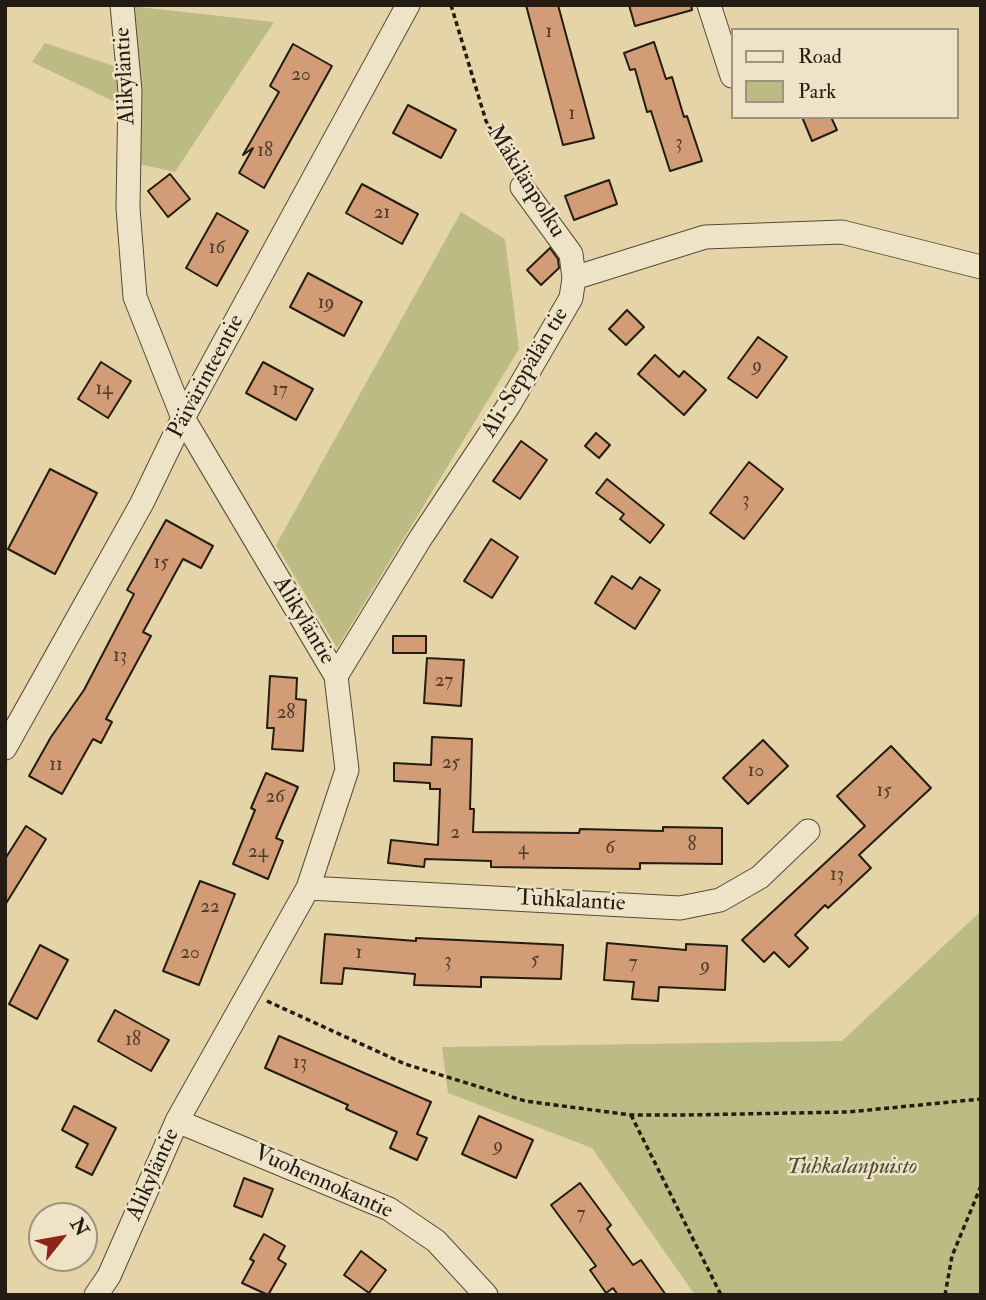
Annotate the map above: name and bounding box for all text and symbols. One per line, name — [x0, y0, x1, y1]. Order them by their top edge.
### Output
house number: 1 — [546, 22, 552, 44]
street label: Alikyläntie — [110, 26, 142, 126]
legend — [730, 28, 958, 119]
text: Road — [798, 43, 842, 70]
house number: 20 — [291, 65, 311, 87]
text: Park — [798, 78, 836, 105]
house number: 1 — [569, 104, 575, 126]
street label: Mäkilänpolku — [480, 121, 570, 243]
house number: 3 — [675, 133, 683, 155]
house number: 18 — [257, 141, 273, 163]
house number: 21 — [374, 203, 390, 225]
house number: 16 — [209, 238, 225, 260]
house number: 19 — [318, 293, 334, 315]
street label: Ali-Seppälän tie — [476, 303, 576, 443]
street label: Päivärinteentie — [163, 310, 251, 444]
house number: 9 — [752, 356, 762, 378]
house number: 14 — [95, 379, 113, 401]
house number: 17 — [272, 380, 288, 402]
house number: 3 — [742, 490, 750, 512]
house number: 15 — [153, 553, 169, 575]
street label: Alikyläntie — [266, 572, 340, 670]
house number: 13 — [113, 646, 127, 668]
house number: 27 — [435, 671, 453, 693]
house number: 28 — [277, 703, 295, 725]
house number: 25 — [442, 753, 460, 775]
house number: 11 — [49, 755, 63, 777]
house number: 10 — [748, 761, 764, 783]
house number: 15 — [876, 781, 892, 803]
house number: 26 — [265, 787, 285, 809]
house number: 2 — [450, 823, 460, 845]
house number: 8 — [688, 835, 696, 857]
house number: 6 — [605, 838, 615, 860]
house number: 4 — [518, 839, 528, 861]
house number: 24 — [248, 842, 268, 864]
house number: 13 — [830, 865, 844, 887]
street label: Tuhkalantie — [516, 885, 626, 919]
house number: 22 — [200, 897, 220, 919]
house number: 20 — [180, 943, 200, 965]
house number: 1 — [356, 943, 362, 965]
house number: 5 — [531, 950, 539, 972]
house number: 3 — [444, 951, 452, 973]
house number: 7 — [629, 953, 637, 975]
house number: 9 — [700, 956, 710, 978]
house number: 18 — [125, 1030, 141, 1052]
house number: 13 — [293, 1053, 307, 1075]
street label: Alikyläntie — [122, 1125, 186, 1225]
house number: 9 — [493, 1136, 503, 1158]
street label: Vuohennokantie — [249, 1140, 397, 1226]
park label: Tuhkalanpuisto — [787, 1154, 917, 1182]
north arrow — [28, 1202, 98, 1272]
house number: 7 — [577, 1204, 585, 1226]
text: N — [65, 1214, 94, 1241]

